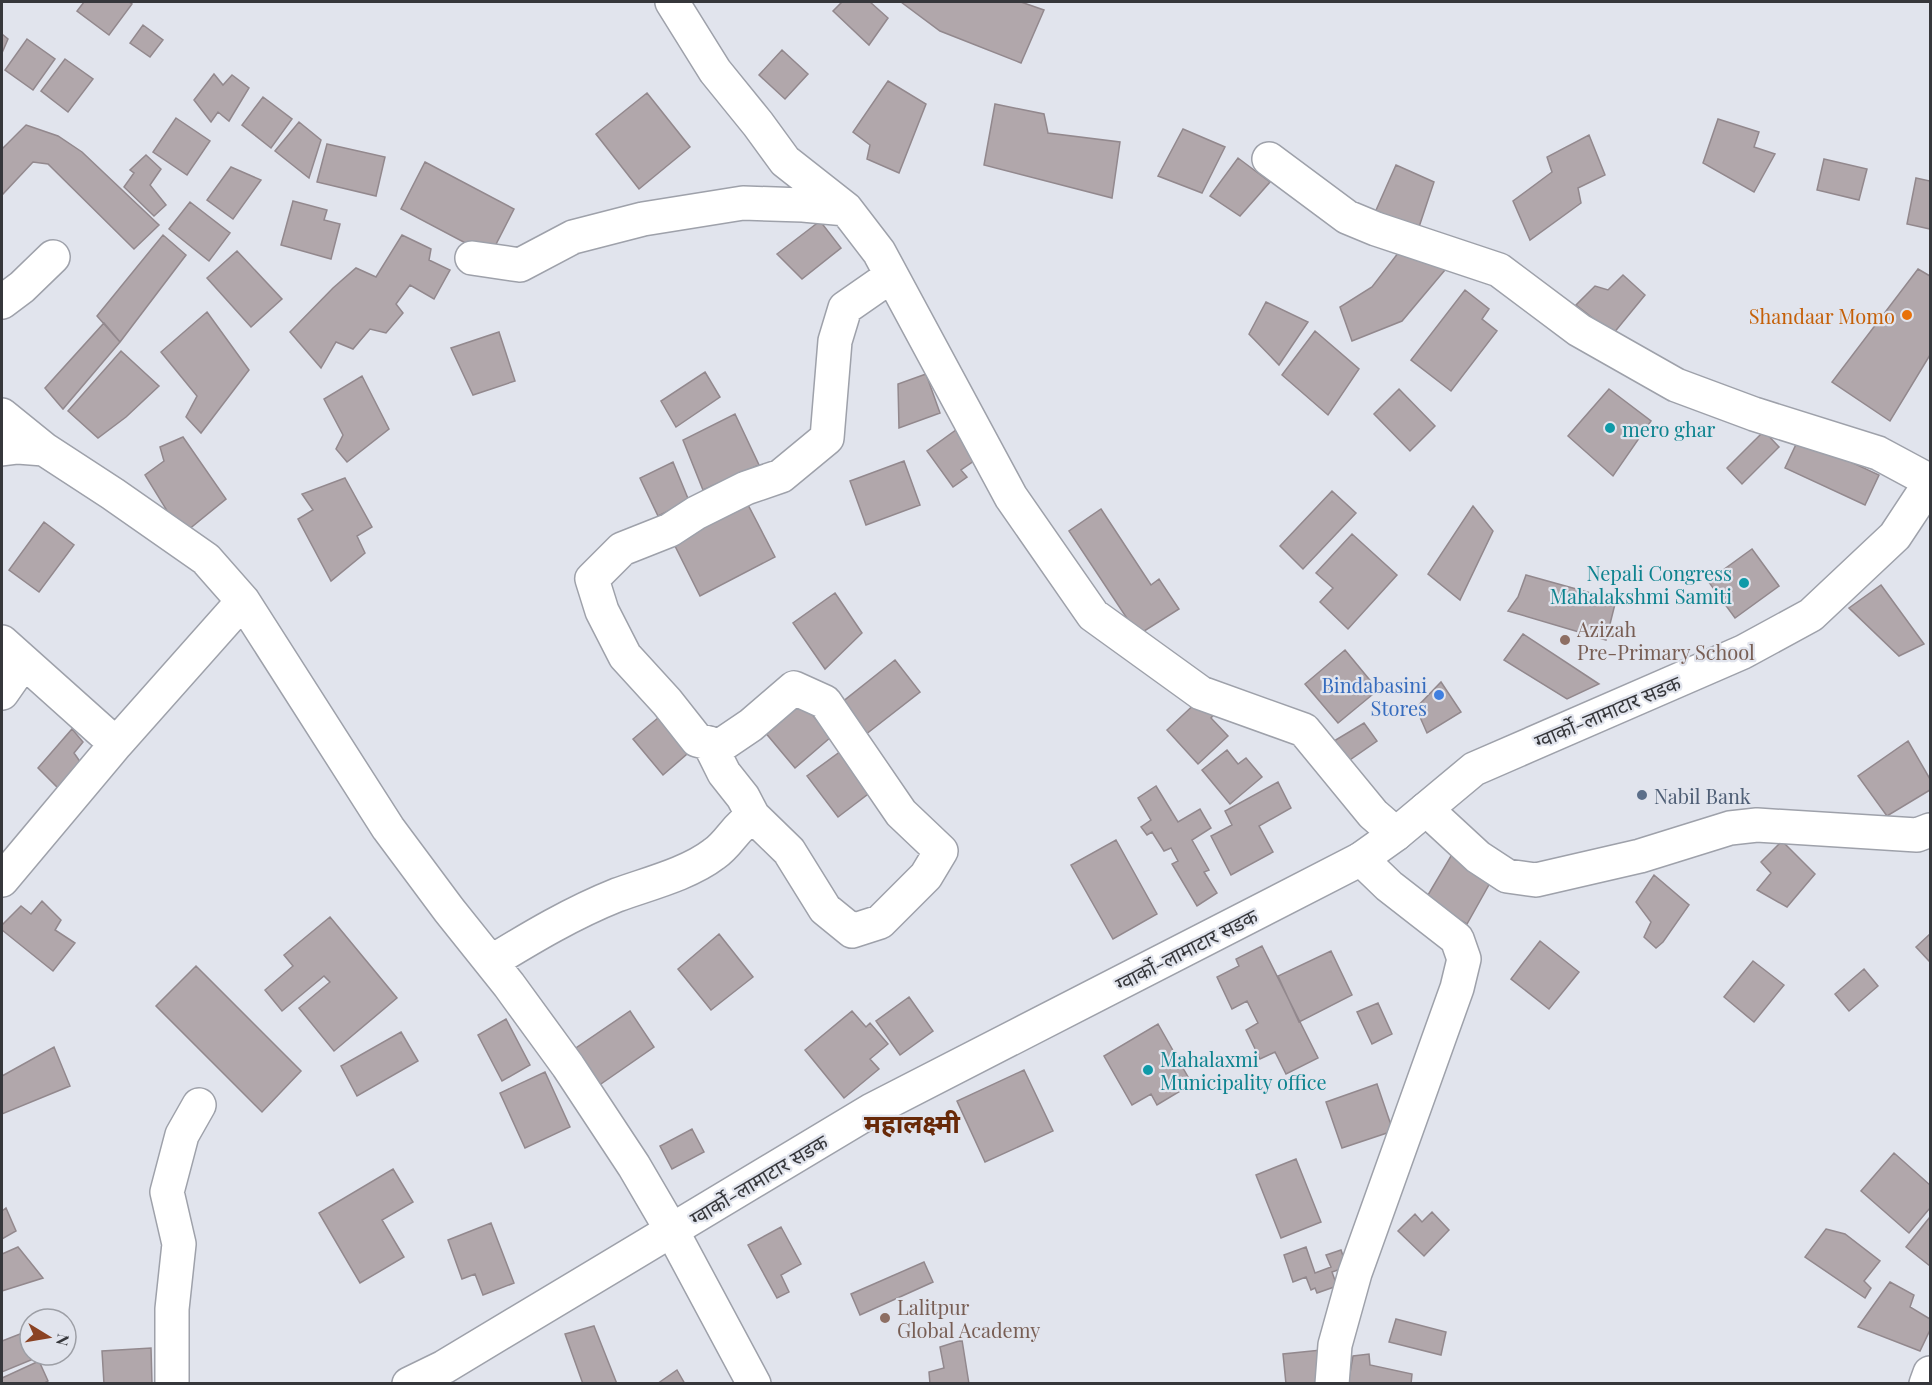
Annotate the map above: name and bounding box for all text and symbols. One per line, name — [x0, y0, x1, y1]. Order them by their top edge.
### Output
place label: Shandaar Momo — [1749, 302, 1895, 329]
marker: Shandaar Momo — [1900, 308, 1914, 322]
place label: mero ghar — [1622, 415, 1716, 442]
marker: mero ghar — [1603, 421, 1617, 435]
place label: Nepali Congress Mahalakshmi Samiti — [1550, 559, 1732, 609]
marker: Nepali Congress Mahalakshmi Samiti — [1737, 576, 1751, 590]
place label: Azizah Pre-Primary School — [1576, 615, 1755, 665]
marker: Azizah Pre-Primary School — [1558, 633, 1572, 647]
street label: ग्वार्को-लामाटार सडक — [1530, 668, 1685, 754]
place label: Bindabasini Stores — [1321, 671, 1427, 721]
marker: Bindabasini Stores — [1432, 688, 1446, 702]
place label: Nabil Bank — [1654, 782, 1751, 809]
marker: Nabil Bank — [1635, 788, 1649, 802]
street label: ग्वार्को-लामाटार सडक — [1110, 901, 1262, 997]
place label: Mahalaxmi Municipality office — [1160, 1045, 1327, 1095]
marker: Mahalaxmi Municipality office — [1141, 1063, 1155, 1077]
district label: महालक्ष्मी — [864, 1105, 961, 1140]
street label: ग्वार्को-लामाटार सडक — [684, 1127, 832, 1231]
place label: Lalitpur Global Academy — [897, 1293, 1040, 1343]
north arrow — [18, 1307, 78, 1367]
marker: Lalitpur Global Academy — [878, 1311, 892, 1325]
text: N — [52, 1332, 75, 1348]

